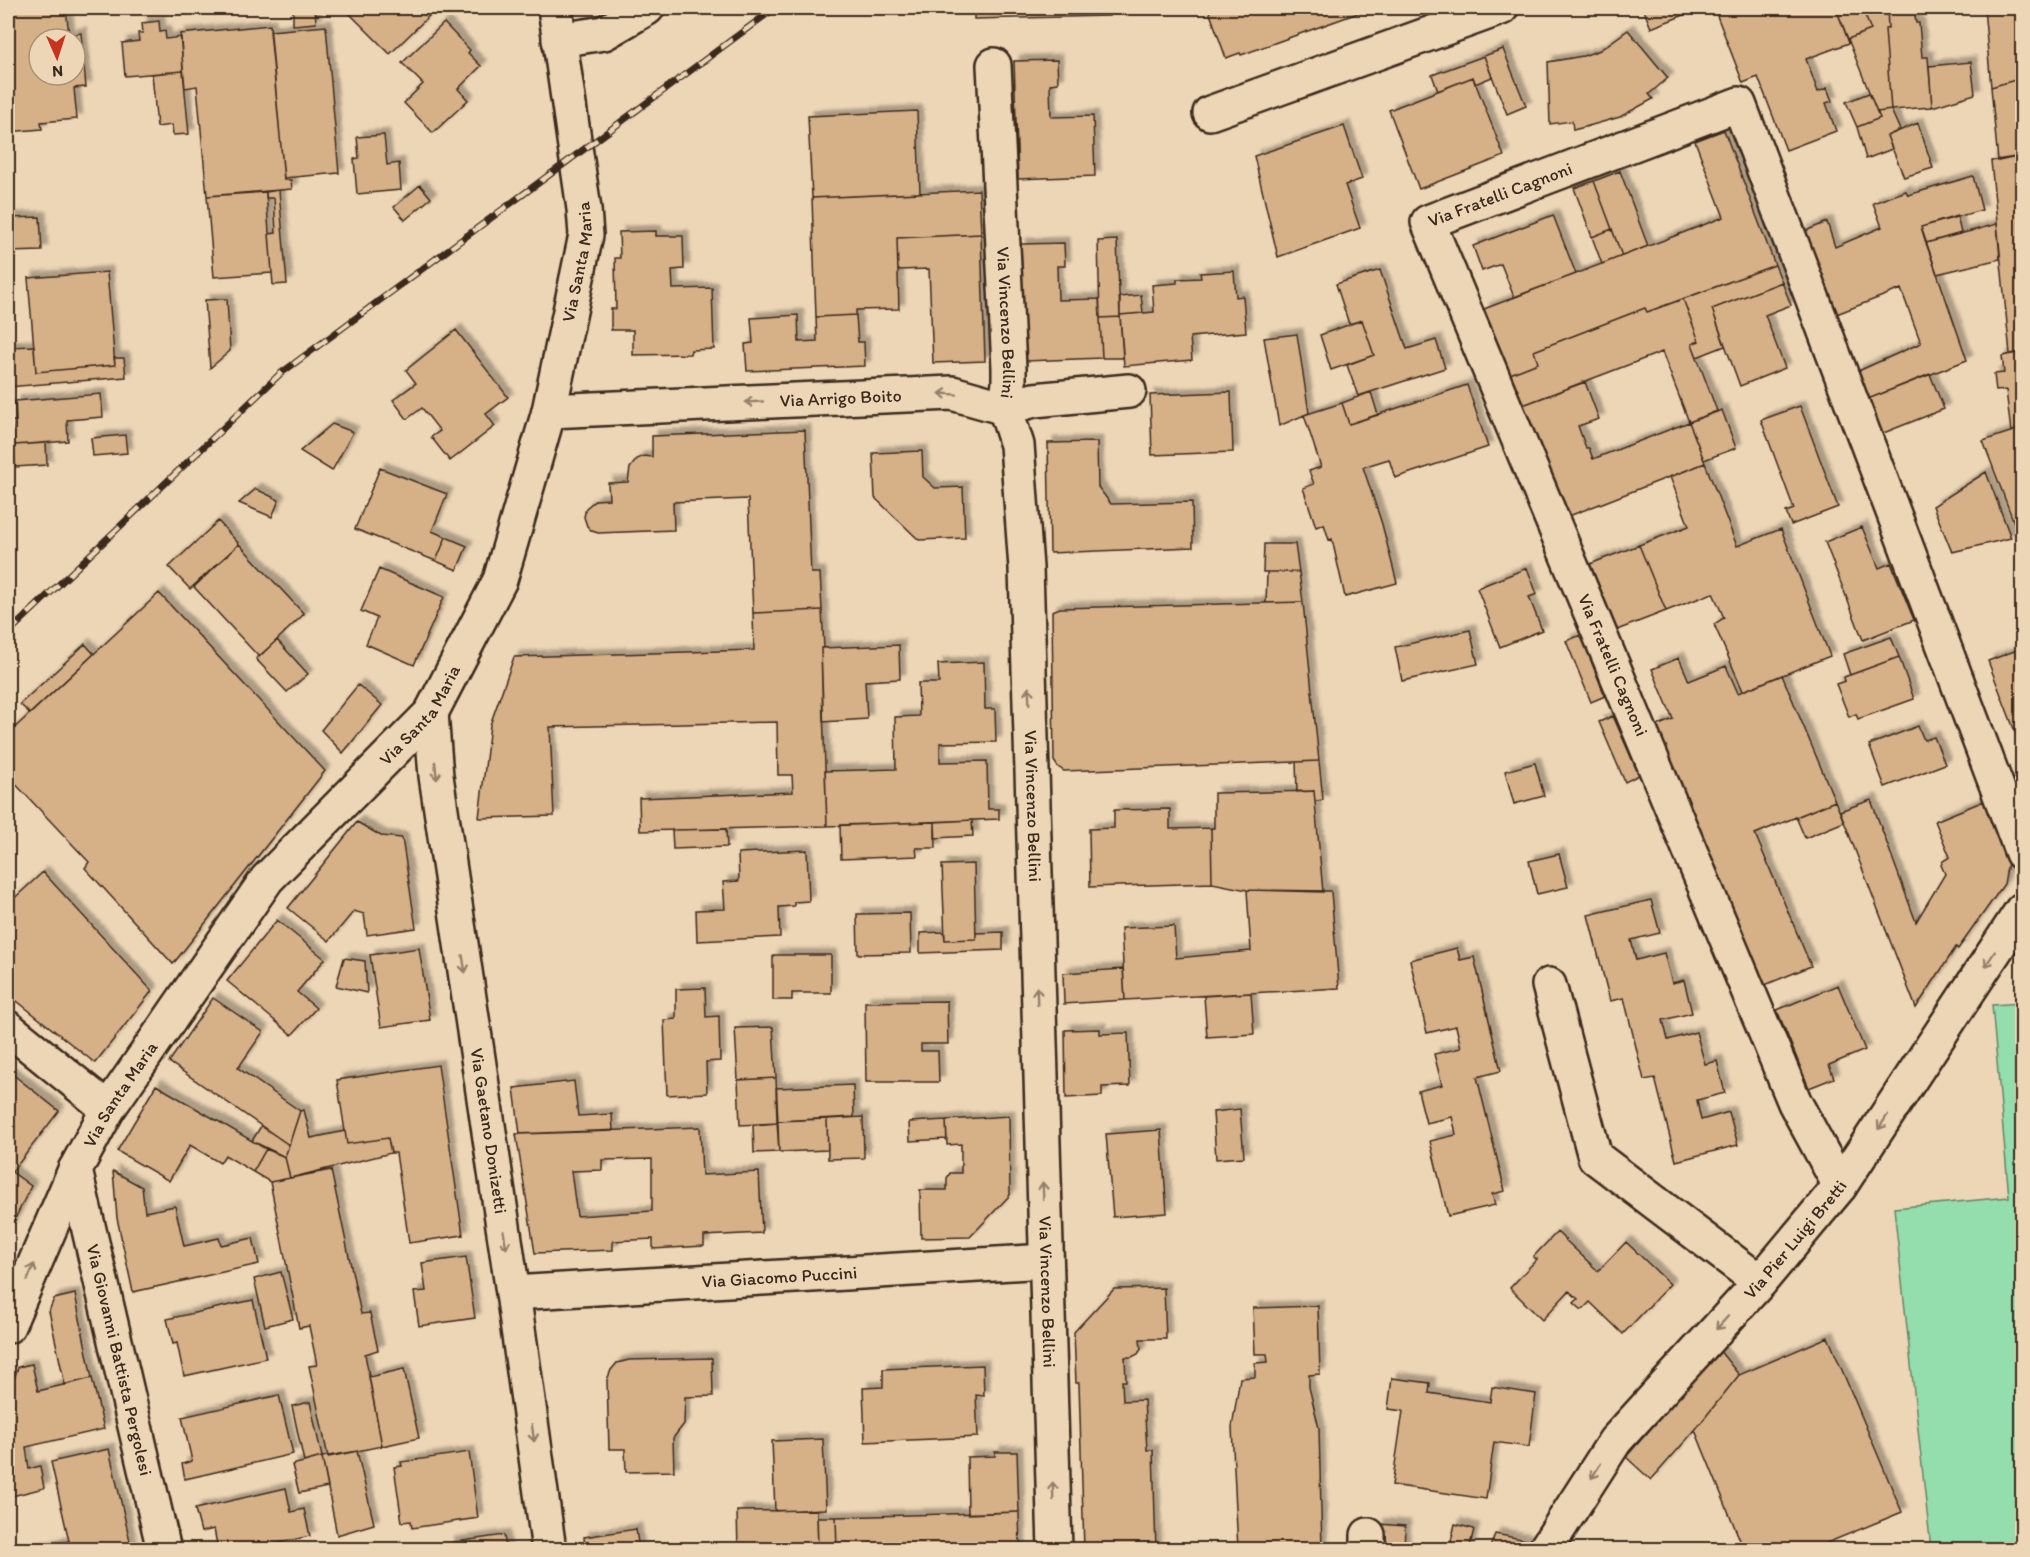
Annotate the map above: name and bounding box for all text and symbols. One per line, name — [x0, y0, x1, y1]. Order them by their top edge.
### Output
north arrow — [27, 27, 87, 87]
text: N — [52, 62, 64, 81]
street label: Via Fratelli Cagnoni — [1425, 157, 1575, 232]
street label: Via Santa Maria — [557, 200, 597, 324]
street label: Via Vincenzo Bellini — [992, 246, 1020, 400]
street label: Via Arrigo Boito — [779, 384, 902, 412]
one-way arrow — [939, 388, 959, 399]
one-way arrow — [744, 396, 764, 407]
street label: Via Fratelli Cagnoni — [1573, 591, 1653, 739]
street label: Via Santa Maria — [375, 660, 465, 770]
one-way arrow — [1023, 687, 1035, 707]
street label: Via Vincenzo Bellini — [1020, 730, 1046, 882]
one-way arrow — [431, 760, 442, 780]
one-way arrow — [1984, 950, 1996, 967]
one-way arrow — [458, 953, 469, 973]
one-way arrow — [1032, 987, 1043, 1007]
street label: Via Santa Maria — [78, 1037, 163, 1151]
street label: Via Gaetano Donizetti — [466, 1046, 512, 1215]
one-way arrow — [1877, 1113, 1889, 1129]
street label: Via Pier Luigi Bretti — [1739, 1176, 1852, 1304]
one-way arrow — [1037, 1182, 1048, 1202]
street label: Via Vincenzo Bellini — [1034, 1215, 1061, 1368]
one-way arrow — [500, 1229, 511, 1249]
street label: Via Giovanni Battista Pergolesi — [82, 1242, 157, 1478]
street label: Via Giacomo Puccini — [701, 1261, 858, 1293]
one-way arrow — [26, 1263, 37, 1282]
one-way arrow — [1715, 1315, 1729, 1330]
one-way arrow — [527, 1422, 538, 1442]
one-way arrow — [1589, 1462, 1602, 1479]
one-way arrow — [1047, 1482, 1058, 1502]

